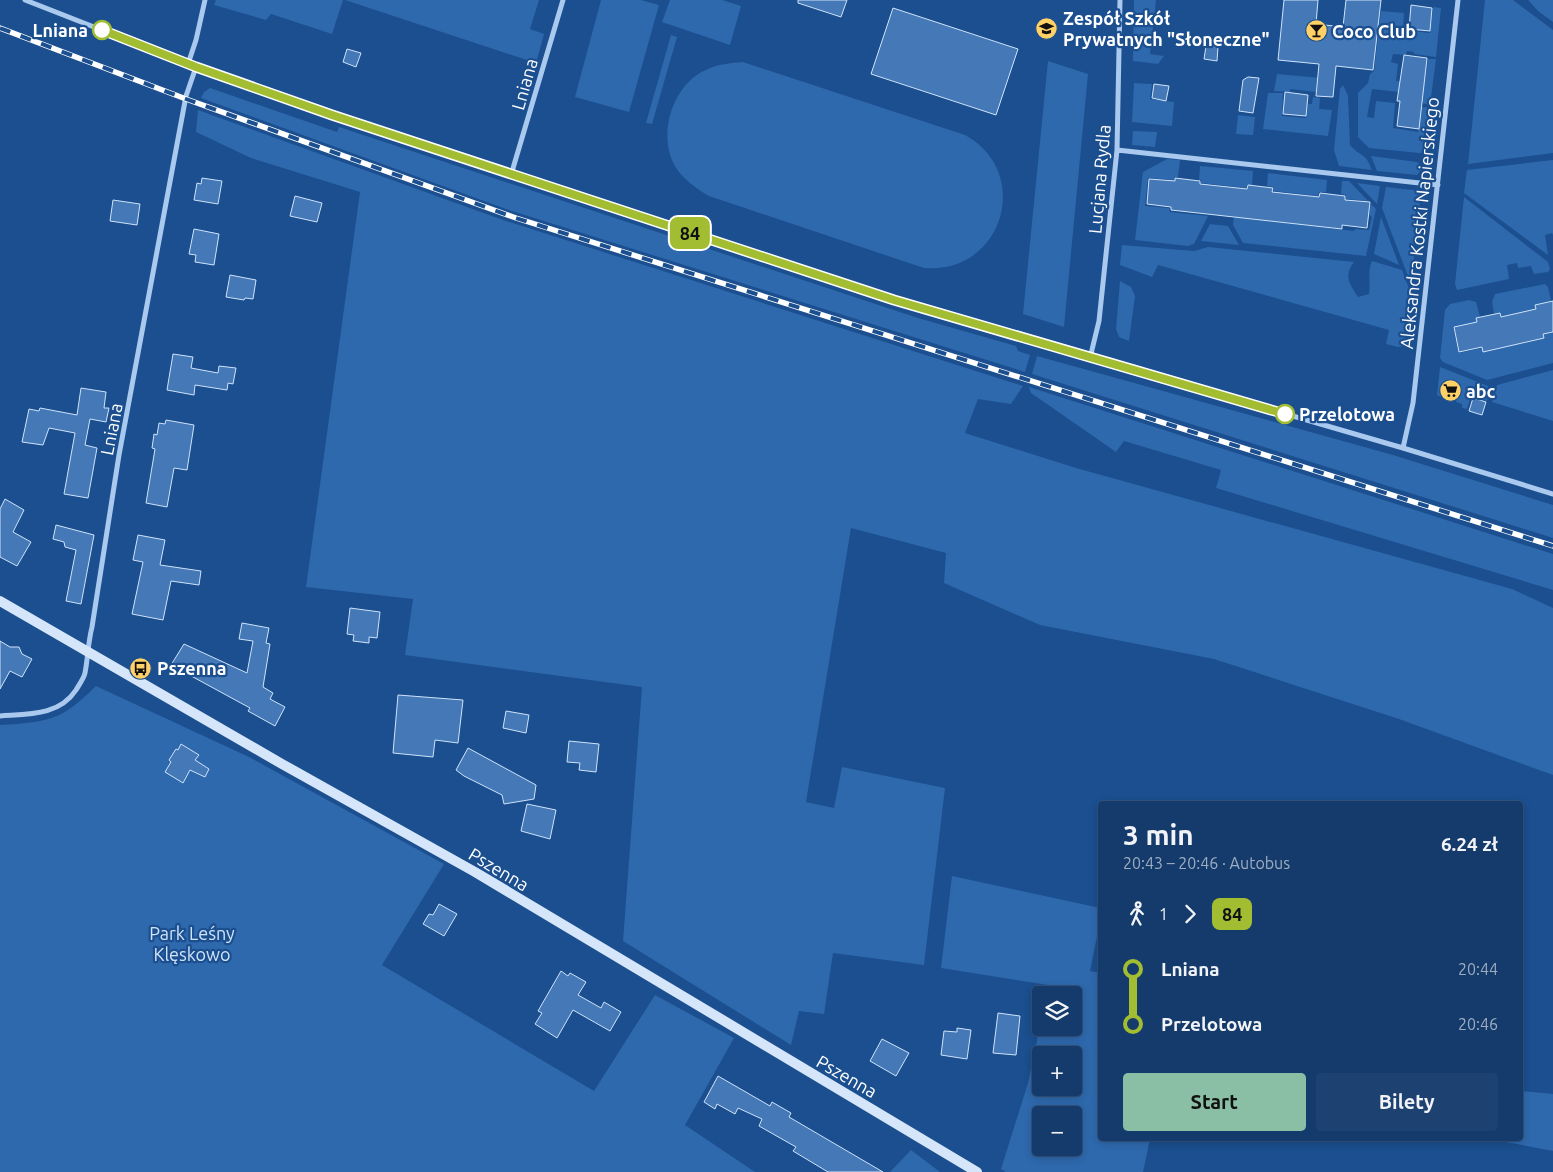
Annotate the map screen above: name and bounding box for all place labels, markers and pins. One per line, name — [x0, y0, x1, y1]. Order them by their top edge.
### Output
place label: Zespół Szkół Prywatnych "Słoneczne" — [1063, 8, 1270, 49]
school or university icon: Zespół Szkół Prywatnych "Słoneczne" — [1035, 16, 1059, 40]
bar icon: Coco Club — [1304, 19, 1328, 43]
place label: Lniana — [32, 20, 88, 40]
marker: Lniana — [92, 20, 112, 40]
place label: Coco Club — [1332, 21, 1416, 41]
supermarket icon: abc — [1438, 379, 1462, 403]
place label: abc — [1466, 381, 1496, 401]
marker: Przelotowa — [1275, 404, 1295, 424]
place label: Przelotowa — [1299, 404, 1395, 424]
bus stop icon: Pszenna — [129, 656, 153, 680]
place label: Pszenna — [157, 658, 227, 678]

